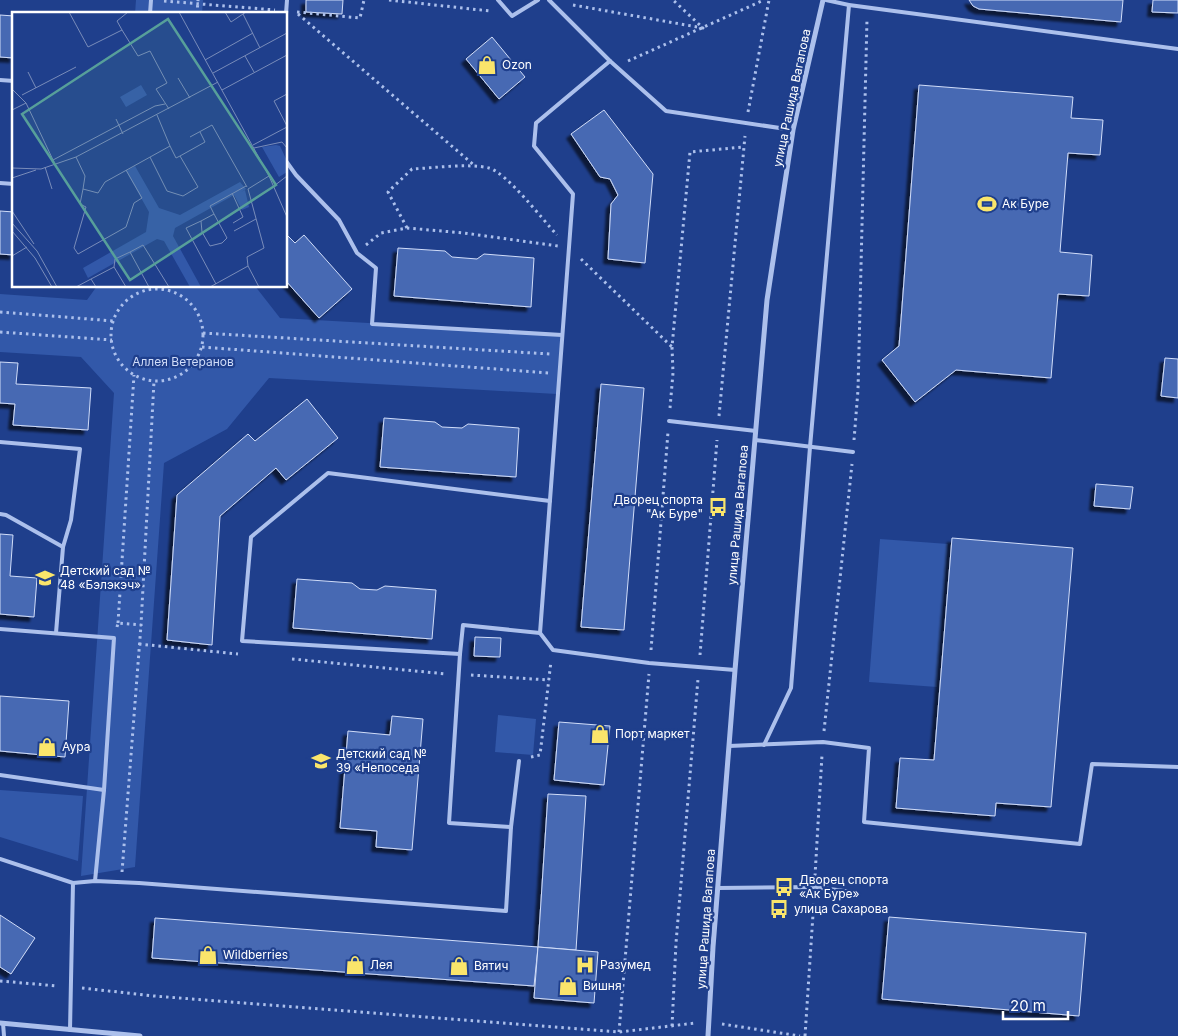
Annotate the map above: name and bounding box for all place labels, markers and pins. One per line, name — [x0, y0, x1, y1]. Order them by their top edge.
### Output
shop icon: Ozon — [476, 54, 498, 76]
place label: Ozon — [502, 57, 532, 72]
sports icon: Ак Буре — [976, 193, 998, 215]
place label: Ак Буре — [1002, 196, 1049, 211]
place label: Дворец спорта "Ак Буре" — [614, 492, 703, 521]
bus stop icon: Дворец спорта "Ак Буре" — [707, 496, 729, 518]
place label: Детский сад № 48 «Бэлэкэч» — [60, 563, 151, 592]
school or university icon: Детский сад № 48 «Бэлэкэч» — [34, 567, 56, 589]
shop icon: Порт маркет — [589, 723, 611, 745]
place label: Порт маркет — [615, 726, 690, 741]
shop icon: Аура — [36, 736, 58, 758]
place label: Аура — [62, 739, 90, 754]
place label: Детский сад № 39 «Непоседа — [336, 746, 427, 775]
school or university icon: Детский сад № 39 «Непоседа — [310, 750, 332, 772]
place label: Дворец спорта «Ак Буре» — [799, 872, 888, 901]
bus stop icon: Дворец спорта «Ак Буре» — [773, 876, 795, 898]
bus stop icon: улица Сахарова — [768, 898, 790, 920]
place label: улица Сахарова — [794, 901, 888, 916]
shop icon: Wildberries — [197, 944, 219, 966]
place label: Wildberries — [223, 947, 288, 962]
shop icon: Лея — [344, 954, 366, 976]
hospital icon: Разумед — [574, 954, 596, 976]
shop icon: Вятич — [448, 955, 470, 977]
place label: Лея — [370, 957, 393, 972]
place label: Разумед — [600, 957, 651, 972]
place label: Вятич — [474, 958, 508, 973]
shop icon: Вишня — [557, 975, 579, 997]
place label: Вишня — [583, 978, 622, 993]

